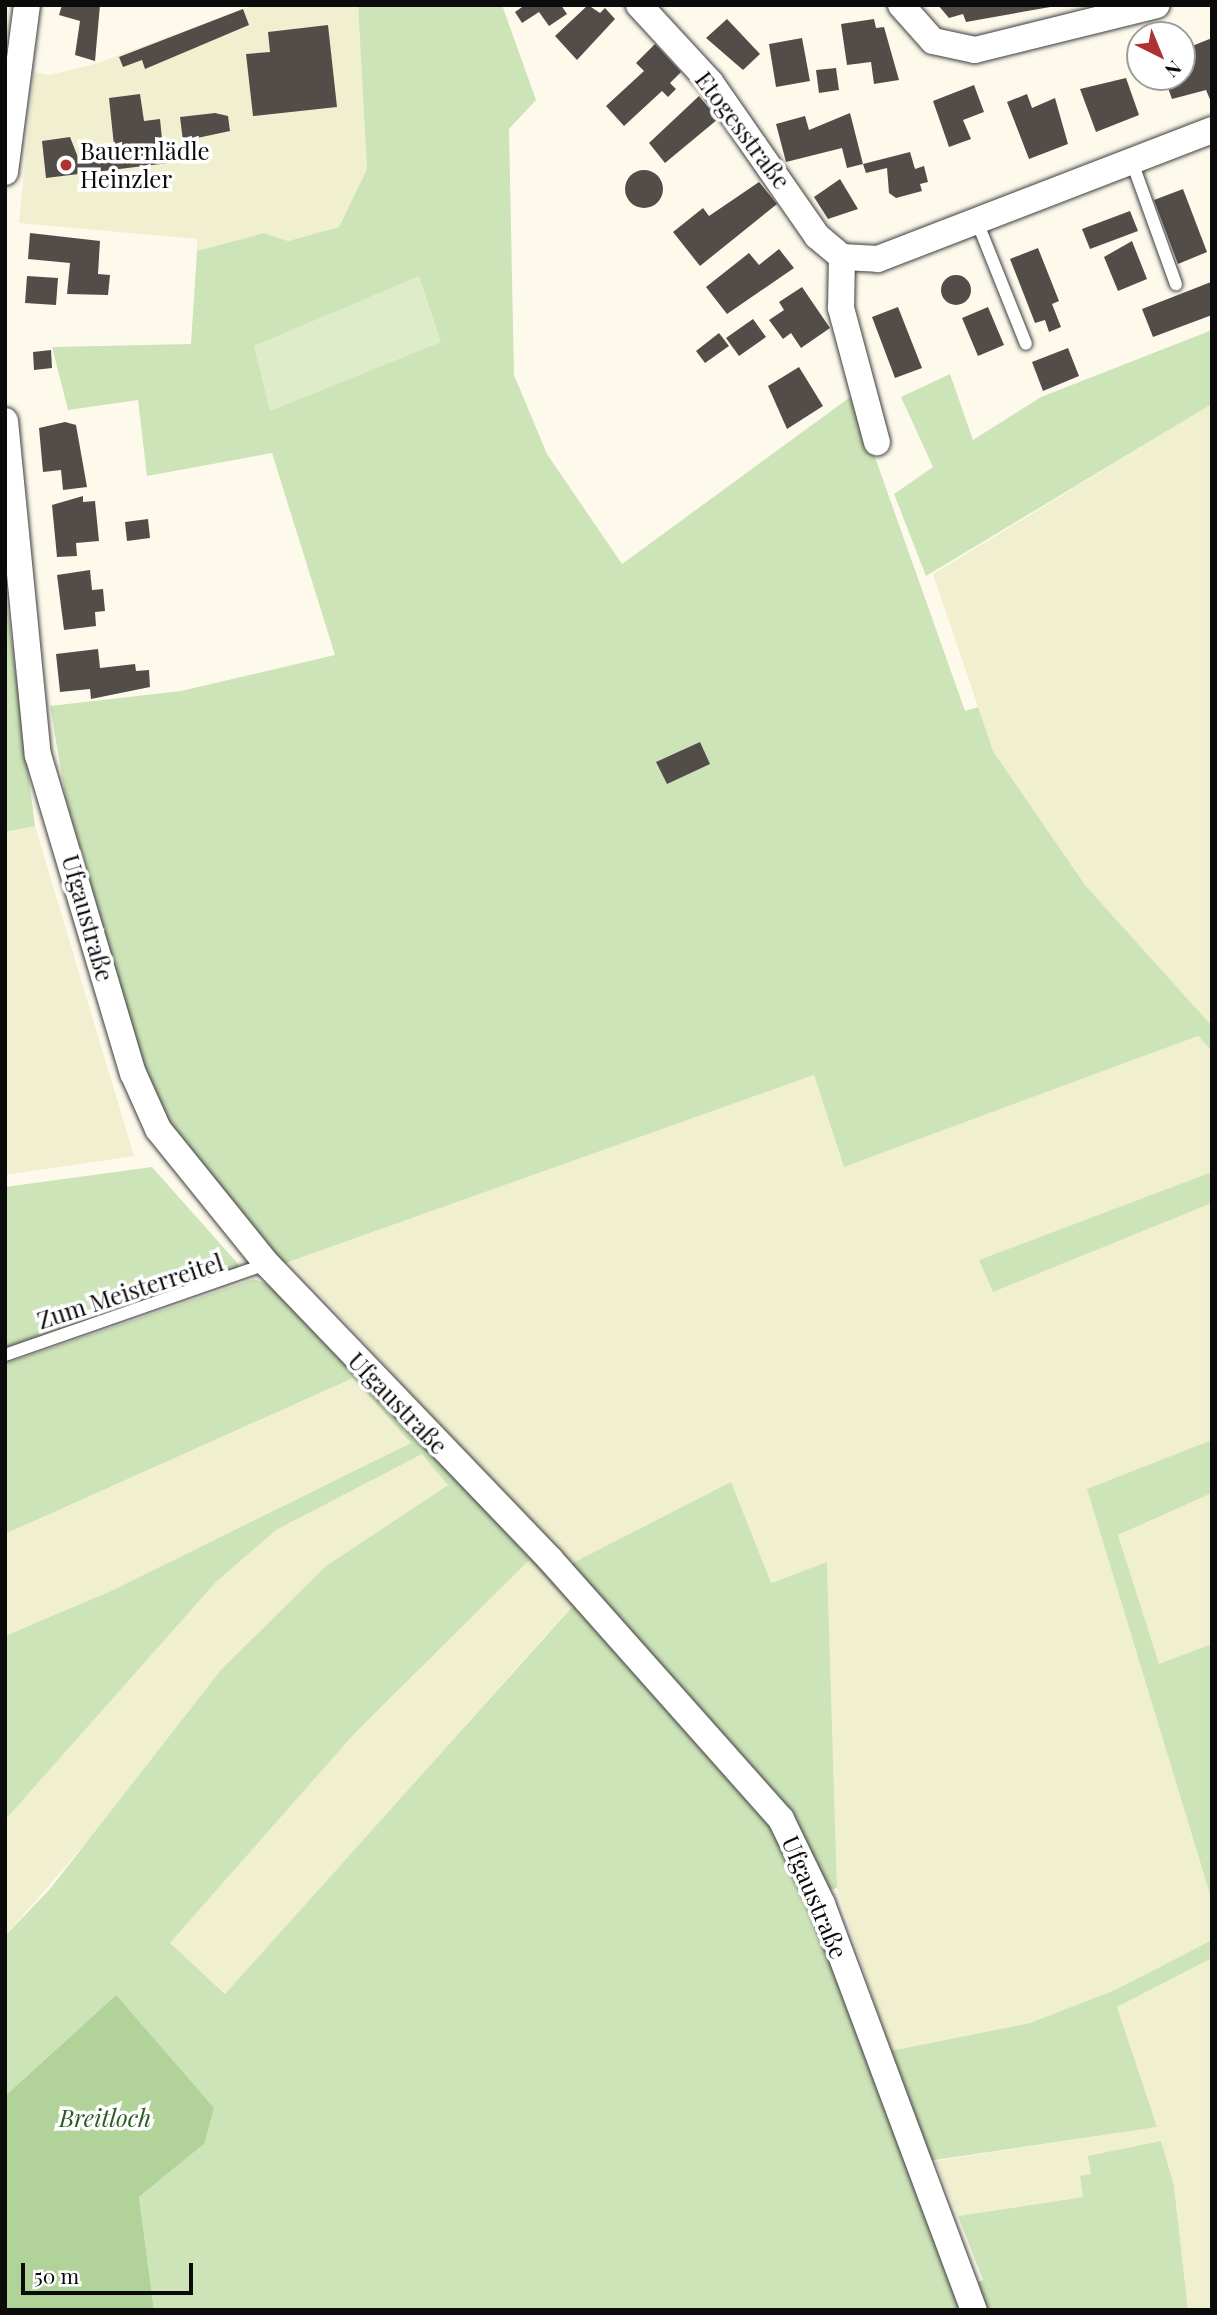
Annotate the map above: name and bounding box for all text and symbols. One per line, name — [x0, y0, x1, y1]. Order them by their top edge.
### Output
north arrow — [1126, 21, 1196, 91]
text: N — [1160, 56, 1188, 84]
street label: Etogesstraße — [689, 66, 797, 194]
place label: Bauernlädle Heinzler — [80, 137, 210, 193]
marker: Bauernlädle Heinzler — [58, 157, 74, 173]
street label: Ufgaustraße — [56, 851, 120, 985]
street label: Zum Meisterreitel — [33, 1247, 227, 1335]
street label: Ufgaustraße — [342, 1346, 454, 1460]
street label: Ufgaustraße — [776, 1831, 854, 1963]
park label: Breitloch — [59, 2104, 151, 2132]
scale bar — [24, 2248, 196, 2292]
text: 50 m — [34, 2261, 79, 2289]

